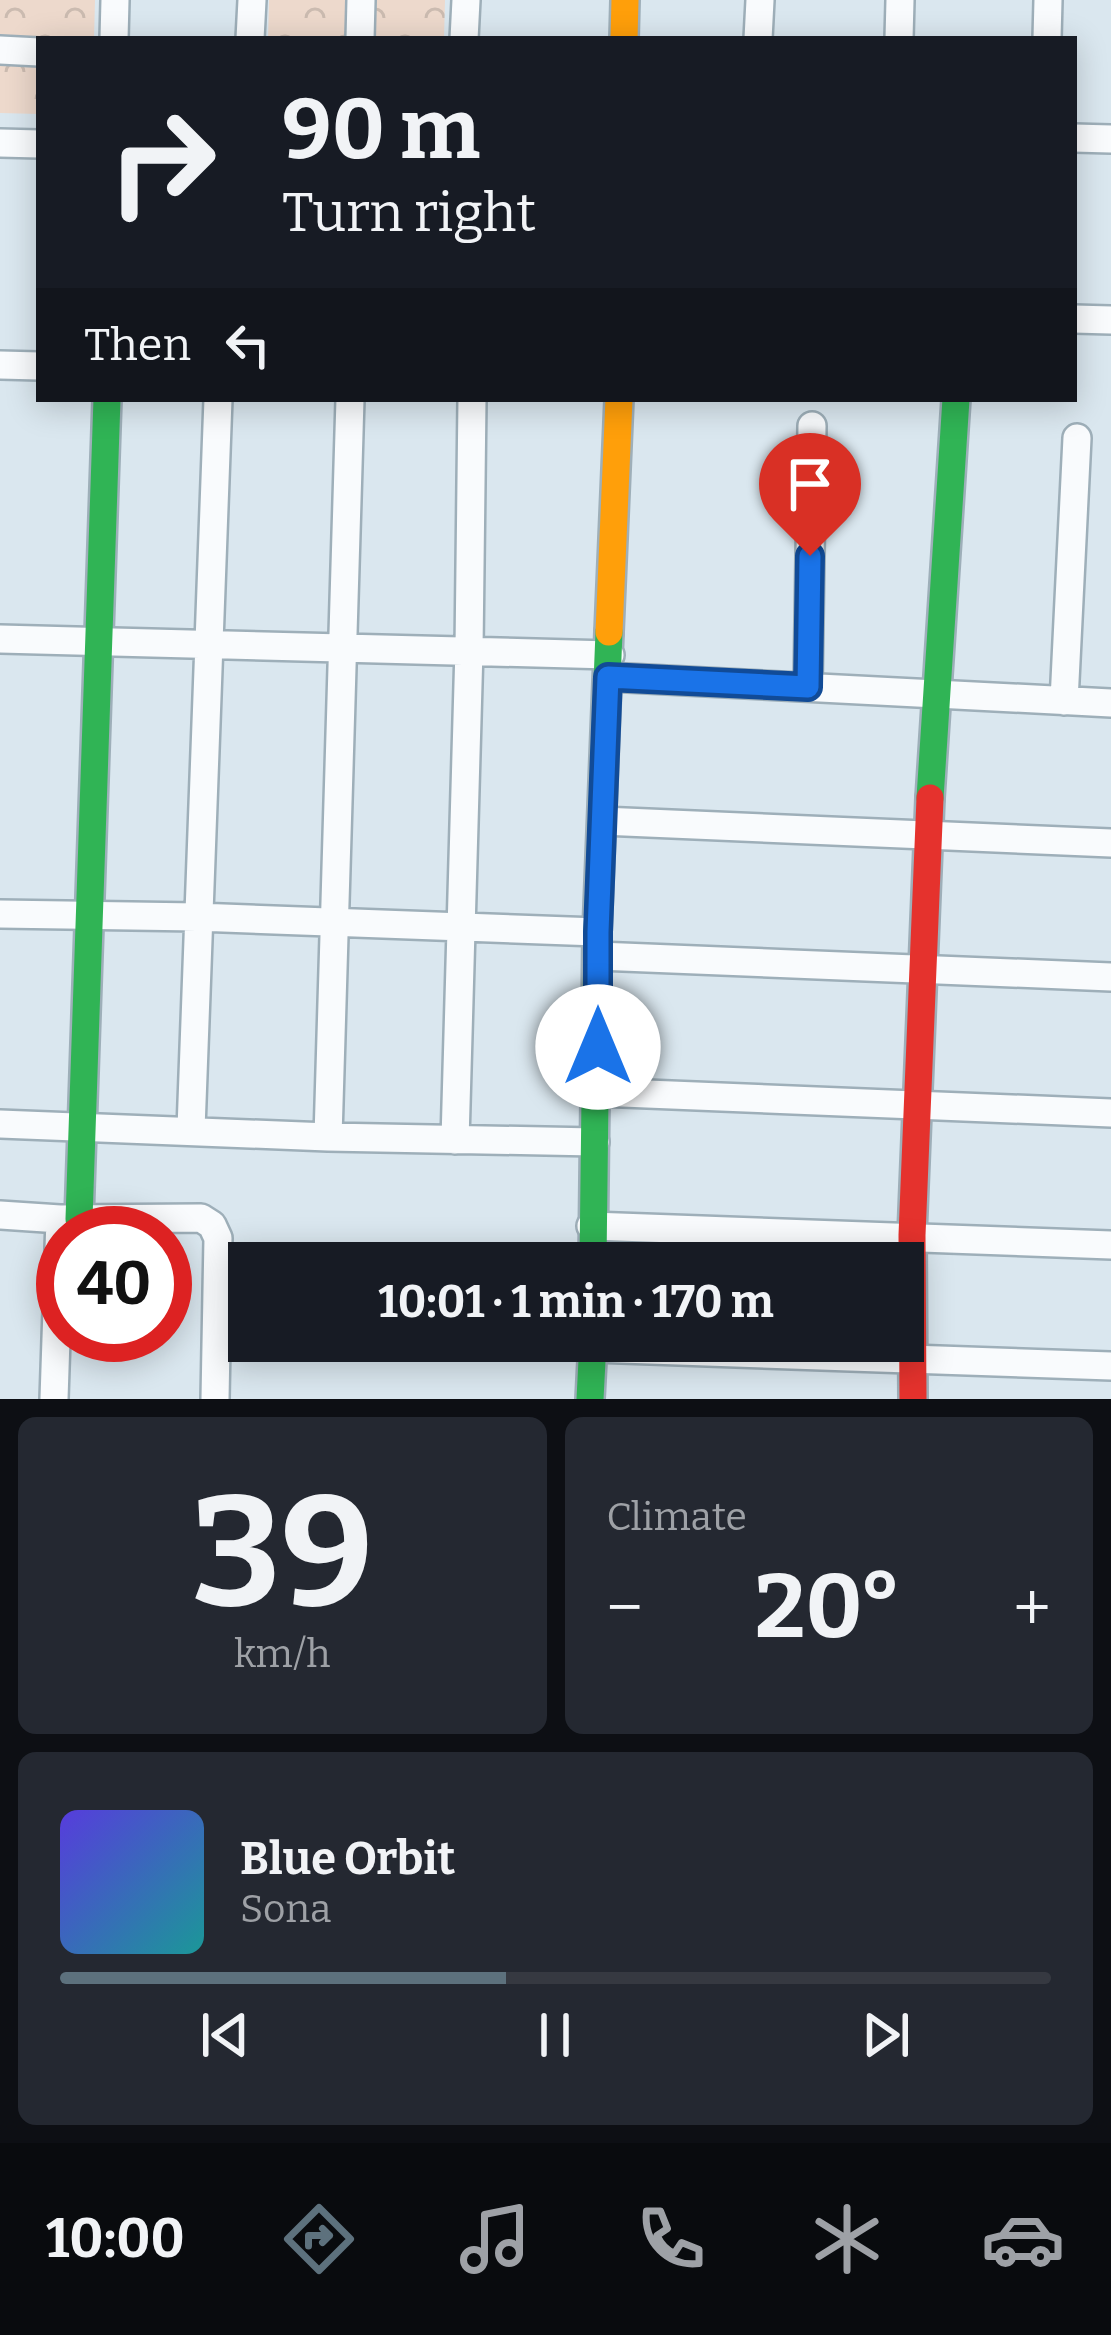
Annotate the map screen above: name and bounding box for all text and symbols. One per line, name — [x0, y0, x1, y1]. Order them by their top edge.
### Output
text: 90 m — [282, 79, 480, 180]
icon: right — [84, 84, 240, 240]
text: Turn right — [282, 181, 536, 245]
icon: left — [215, 312, 281, 378]
text: Then — [84, 318, 191, 372]
pin — [759, 433, 861, 556]
icon: arrive — [777, 451, 843, 517]
position arrow — [535, 984, 661, 1110]
speed limit sign: 40 — [36, 1206, 192, 1362]
text: 10:01 · 1 min · 170 m — [378, 1275, 774, 1329]
text: 39 — [191, 1459, 373, 1646]
text: Climate — [607, 1494, 747, 1540]
text: 20° — [755, 1553, 901, 1661]
text: − — [607, 1568, 643, 1647]
text: + — [1013, 1568, 1051, 1647]
text: km/h — [234, 1631, 331, 1677]
text: Blue Orbit — [240, 1832, 455, 1886]
text: Sona — [240, 1886, 331, 1932]
icon: previous — [192, 2002, 258, 2068]
icon: pause — [522, 2002, 588, 2068]
icon: next — [853, 2002, 919, 2068]
icon: directions — [277, 2197, 361, 2281]
icon: music — [453, 2197, 537, 2281]
icon: phone — [629, 2197, 713, 2281]
icon: climate — [805, 2197, 889, 2281]
icon: car — [981, 2197, 1065, 2281]
text: 10:00 — [46, 2207, 185, 2271]

